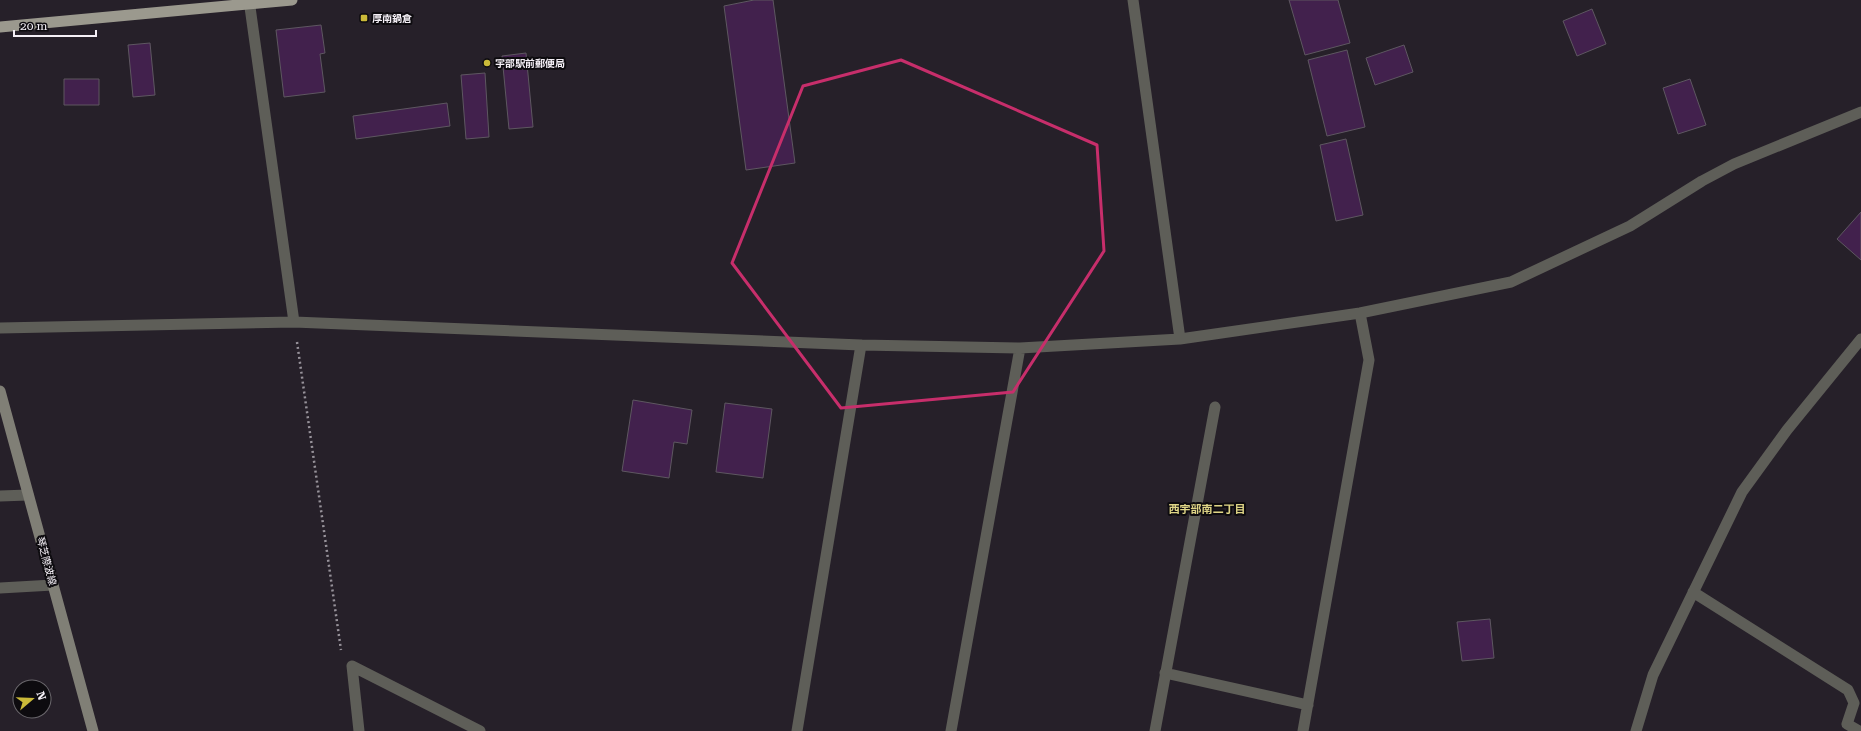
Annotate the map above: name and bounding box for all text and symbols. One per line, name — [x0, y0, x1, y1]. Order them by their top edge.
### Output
scale bar — [14, 12, 96, 38]
marker: 厚南鍋倉 — [359, 13, 369, 23]
place label: 厚南鍋倉 — [372, 13, 412, 24]
text: 20 m — [20, 19, 47, 33]
marker: 宇部駅前郵便局 — [482, 58, 492, 68]
place label: 宇部駅前郵便局 — [495, 58, 565, 69]
district label: 西宇部南二丁目 — [1169, 503, 1246, 516]
street label: 琴芝際波線 — [35, 536, 58, 587]
north arrow — [12, 679, 52, 719]
text: N — [33, 690, 49, 703]

